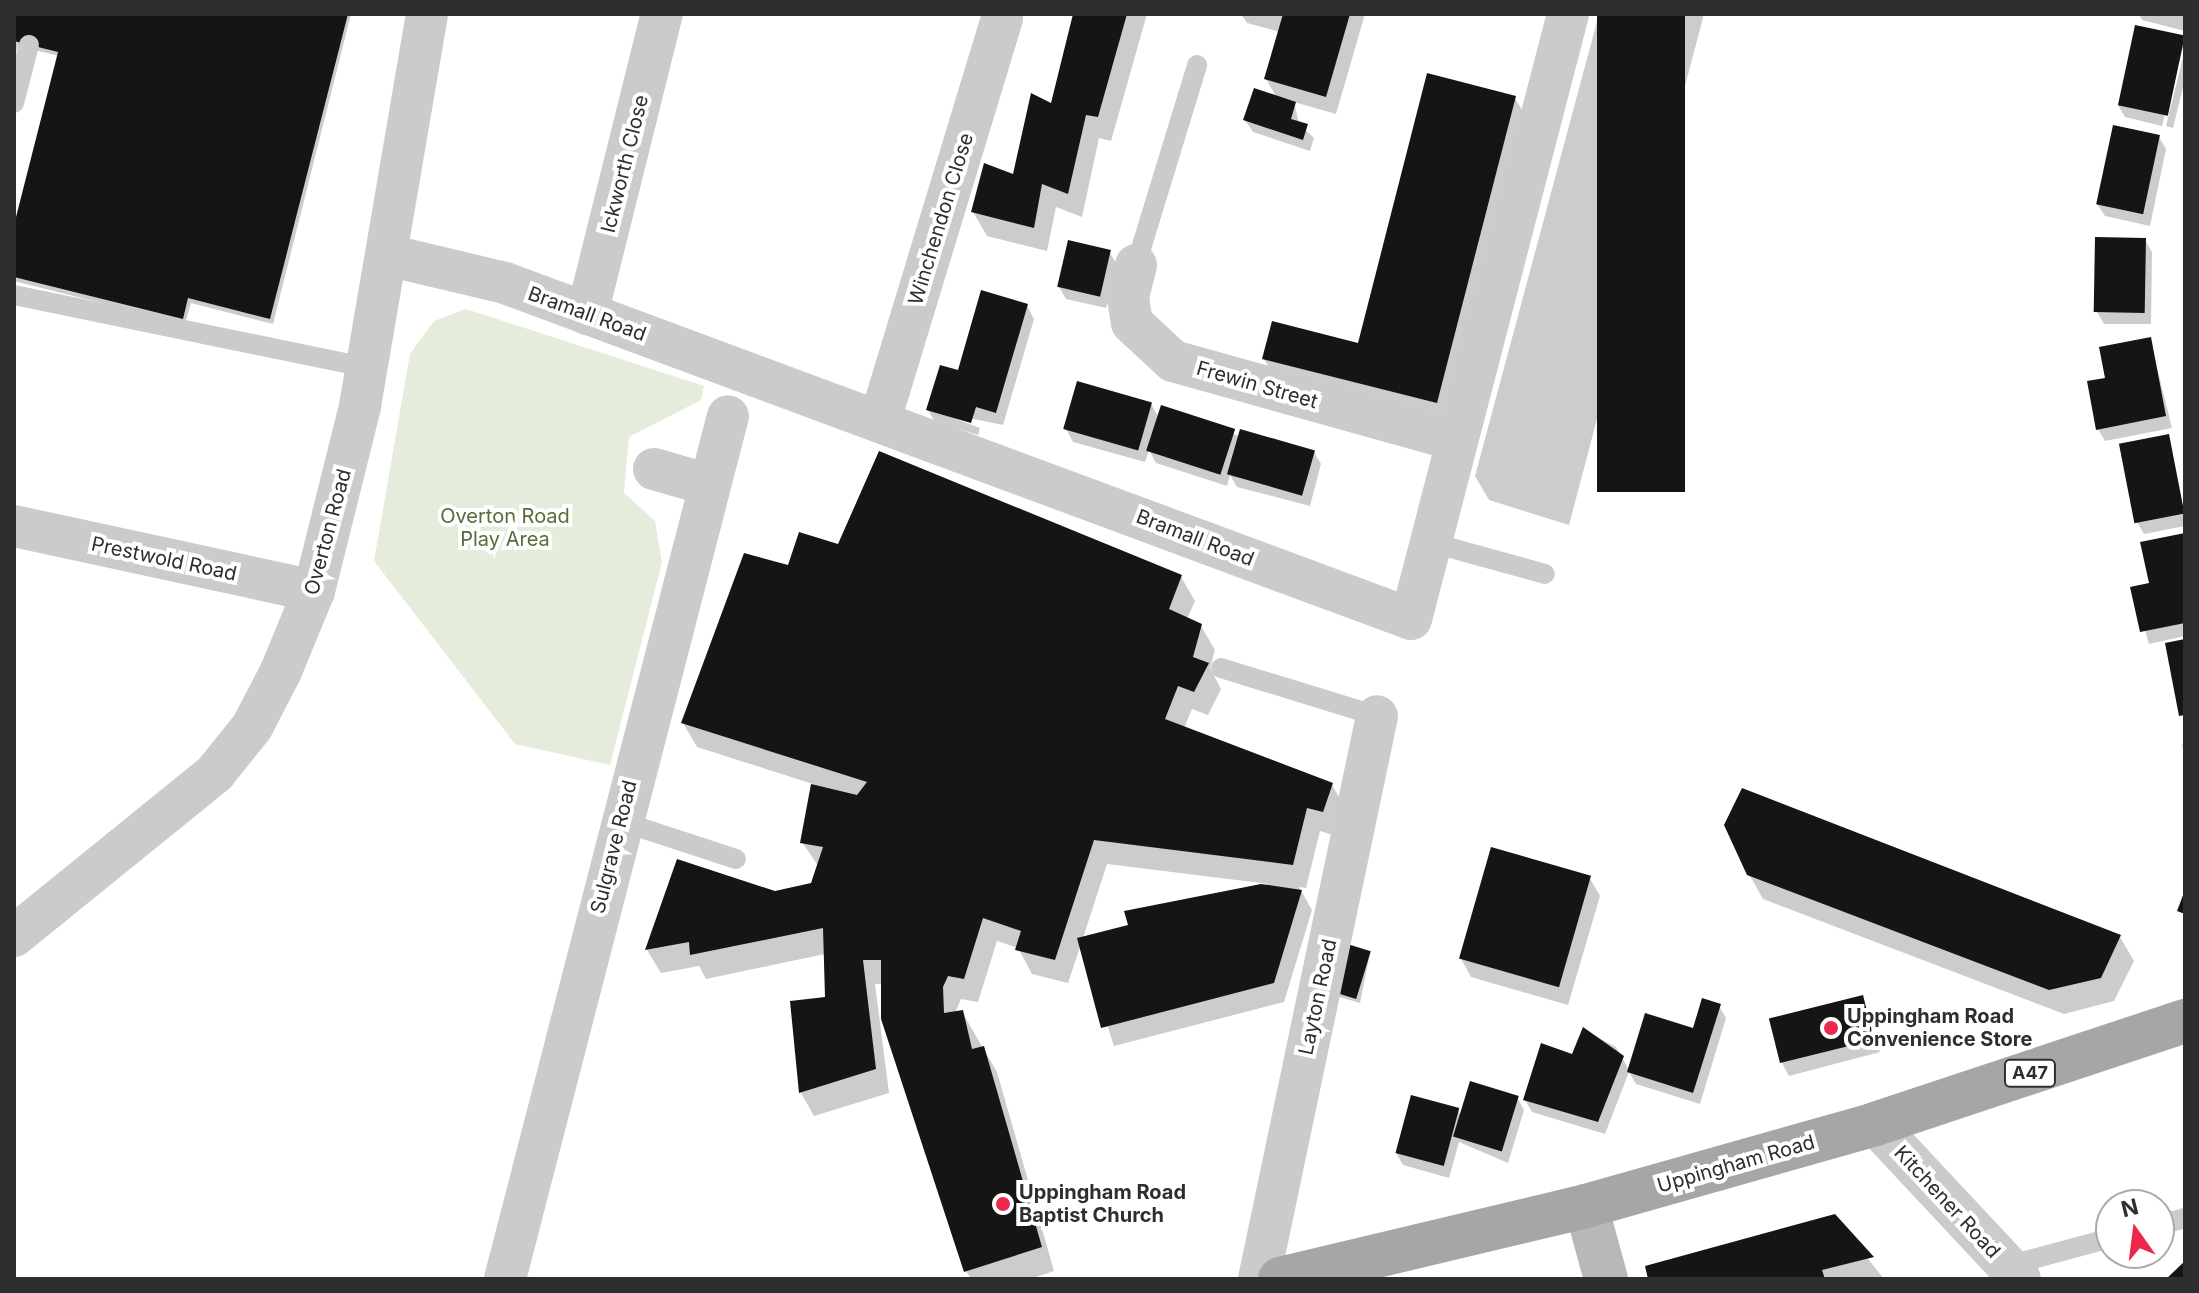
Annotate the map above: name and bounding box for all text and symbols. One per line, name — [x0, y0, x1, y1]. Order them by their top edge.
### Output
street label: Ickworth Close — [596, 93, 654, 235]
street label: Winchendon Close — [903, 130, 979, 308]
street label: Bramall Road — [525, 281, 649, 347]
street label: Frewin Street — [1194, 356, 1320, 414]
street label: Overton Road — [300, 466, 356, 598]
park label: Overton Road Play Area — [440, 505, 570, 552]
street label: Bramall Road — [1133, 505, 1257, 571]
street label: Prestwold Road — [89, 532, 239, 586]
street label: Sulgrave Road — [586, 778, 642, 916]
street label: Layton Road — [1294, 937, 1342, 1057]
place label: Uppingham Road Convenience Store — [1847, 1004, 2032, 1051]
marker: Uppingham Road Convenience Store — [1822, 1019, 1840, 1037]
road number: A47 — [2002, 1059, 2058, 1087]
street label: Uppingham Road — [1654, 1130, 1818, 1198]
street label: Kitchener Road — [1889, 1141, 2005, 1263]
place label: Uppingham Road Baptist Church — [1019, 1180, 1186, 1227]
north arrow — [2095, 1189, 2175, 1269]
text: N — [2118, 1193, 2141, 1222]
marker: Uppingham Road Baptist Church — [994, 1195, 1012, 1213]

